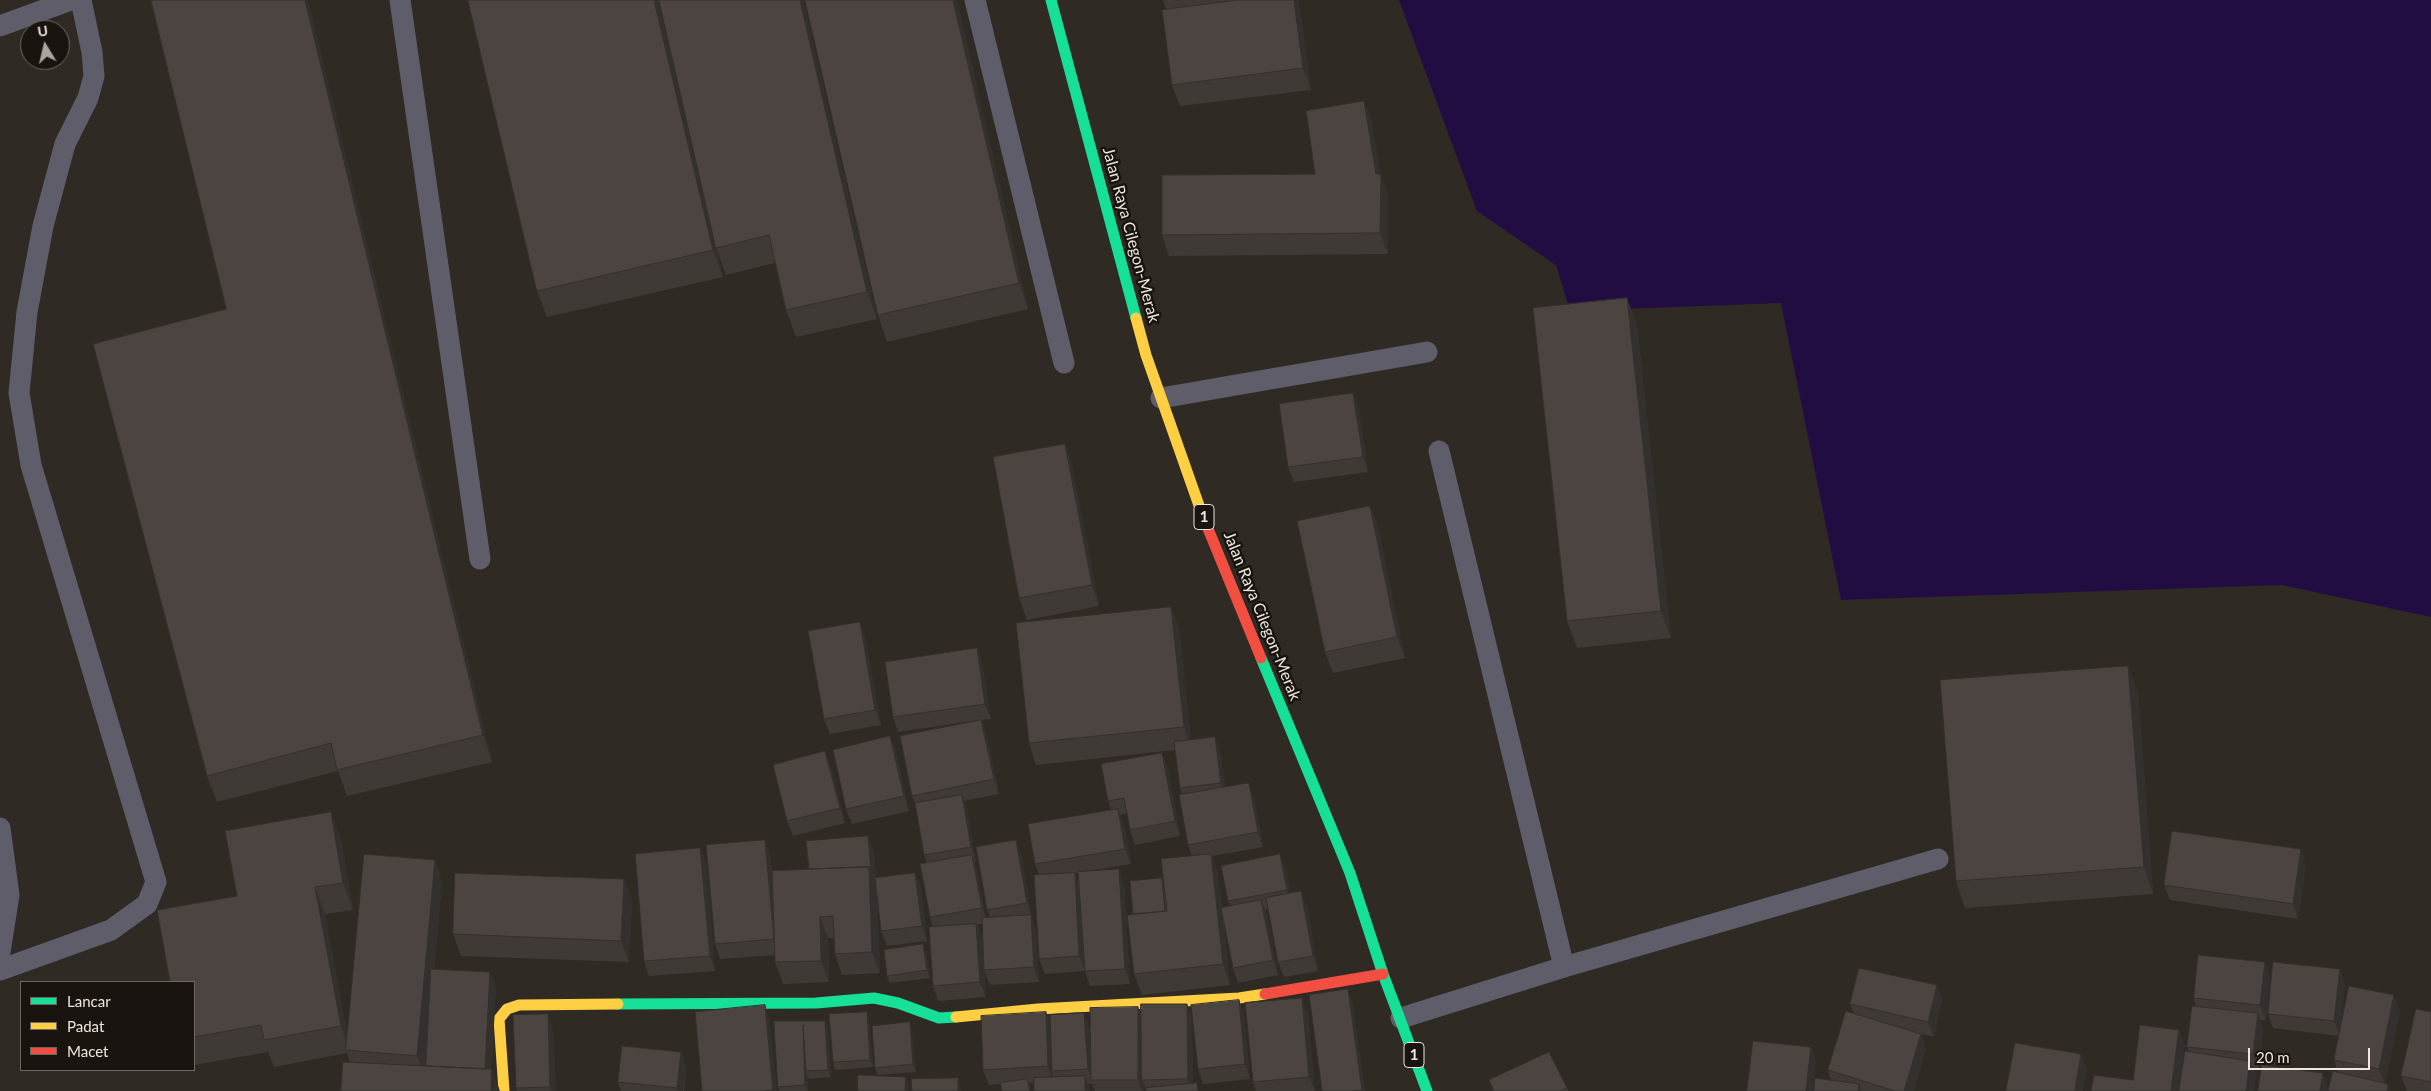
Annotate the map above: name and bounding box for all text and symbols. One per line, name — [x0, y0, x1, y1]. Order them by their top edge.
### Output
north arrow — [20, 20, 70, 70]
text: U — [36, 21, 49, 40]
street label: Jalan Raya Cilegon-Merak — [1098, 145, 1164, 325]
road number: 1 — [1194, 504, 1214, 530]
street label: Jalan Raya Cilegon-Merak — [1219, 529, 1305, 703]
legend — [20, 981, 195, 1071]
text: Lancar — [67, 992, 111, 1010]
text: Padat — [67, 1017, 104, 1035]
scale bar — [2251, 1038, 2374, 1070]
text: Macet — [67, 1042, 108, 1060]
road number: 1 — [1404, 1042, 1424, 1068]
text: 20 m — [2256, 1048, 2290, 1066]

